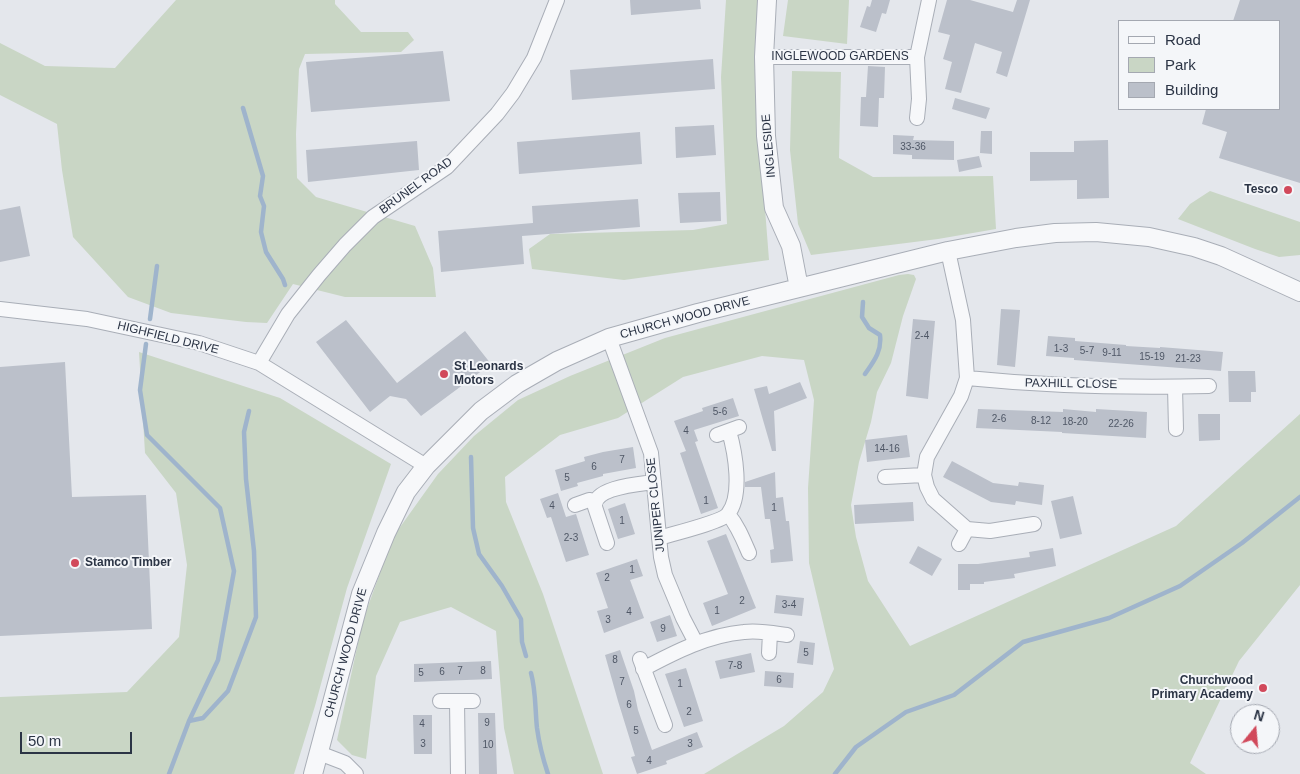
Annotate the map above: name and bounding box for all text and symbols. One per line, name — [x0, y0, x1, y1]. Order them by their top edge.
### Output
legend — [1118, 20, 1280, 110]
text: Road — [1165, 31, 1201, 48]
street label: INGLEWOOD GARDENS — [771, 50, 909, 64]
text: Park — [1165, 56, 1196, 73]
text: Building — [1165, 81, 1218, 98]
street label: INGLESIDE — [759, 113, 779, 179]
house number: 33-36 — [900, 141, 926, 153]
street label: BRUNEL ROAD — [377, 155, 455, 217]
place label: Tesco — [1244, 183, 1278, 197]
marker: Tesco — [1282, 184, 1294, 196]
street label: CHURCH WOOD DRIVE — [618, 294, 752, 342]
street label: HIGHFIELD DRIVE — [116, 318, 220, 358]
house number: 2-4 — [915, 330, 929, 342]
house number: 1-3 — [1054, 343, 1068, 355]
house number: 5-7 — [1080, 345, 1094, 357]
house number: 9-11 — [1102, 347, 1122, 359]
house number: 15-19 — [1139, 351, 1165, 363]
house number: 21-23 — [1175, 353, 1201, 365]
place label: St Leonards Motors — [454, 360, 523, 388]
marker: St Leonards Motors — [438, 368, 450, 380]
street label: PAXHILL CLOSE — [1025, 376, 1117, 392]
house number: 5-6 — [713, 406, 727, 418]
house number: 2-6 — [992, 413, 1006, 425]
house number: 8-12 — [1031, 415, 1051, 427]
house number: 18-20 — [1062, 416, 1088, 428]
house number: 22-26 — [1108, 418, 1134, 430]
house number: 4 — [683, 425, 689, 437]
house number: 14-16 — [874, 443, 900, 455]
house number: 7 — [619, 454, 625, 466]
street label: JUNIPER CLOSE — [644, 457, 668, 553]
house number: 6 — [591, 461, 597, 473]
house number: 5 — [564, 472, 570, 484]
house number: 1 — [703, 495, 709, 507]
house number: 4 — [549, 500, 555, 512]
house number: 1 — [771, 502, 777, 514]
house number: 1 — [619, 515, 625, 527]
house number: 2-3 — [564, 532, 578, 544]
place label: Stamco Timber — [85, 556, 171, 570]
marker: Stamco Timber — [69, 557, 81, 569]
house number: 1 — [629, 564, 635, 576]
house number: 2 — [604, 572, 610, 584]
street label: CHURCH WOOD DRIVE — [322, 586, 370, 720]
house number: 2 — [739, 595, 745, 607]
house number: 3-4 — [782, 599, 796, 611]
house number: 1 — [714, 605, 720, 617]
house number: 4 — [626, 606, 632, 618]
house number: 3 — [605, 614, 611, 626]
house number: 9 — [660, 623, 666, 635]
house number: 5 — [803, 647, 809, 659]
house number: 8 — [612, 654, 618, 666]
house number: 7-8 — [728, 660, 742, 672]
house number: 7 — [457, 665, 463, 677]
house number: 8 — [480, 665, 486, 677]
house number: 6 — [439, 666, 445, 678]
house number: 5 — [418, 667, 424, 679]
house number: 6 — [776, 674, 782, 686]
place label: Churchwood Primary Academy — [1152, 674, 1253, 702]
house number: 7 — [619, 676, 625, 688]
house number: 1 — [677, 678, 683, 690]
marker: Churchwood Primary Academy — [1257, 682, 1269, 694]
house number: 6 — [626, 699, 632, 711]
north arrow — [1230, 704, 1280, 754]
house number: 2 — [686, 706, 692, 718]
text: N — [1252, 706, 1266, 725]
house number: 9 — [484, 717, 490, 729]
house number: 4 — [419, 718, 425, 730]
scale bar — [22, 722, 135, 754]
house number: 5 — [633, 725, 639, 737]
text: 50 m — [28, 732, 61, 749]
house number: 3 — [420, 738, 426, 750]
house number: 3 — [687, 738, 693, 750]
house number: 10 — [482, 739, 494, 751]
house number: 4 — [646, 755, 652, 767]

